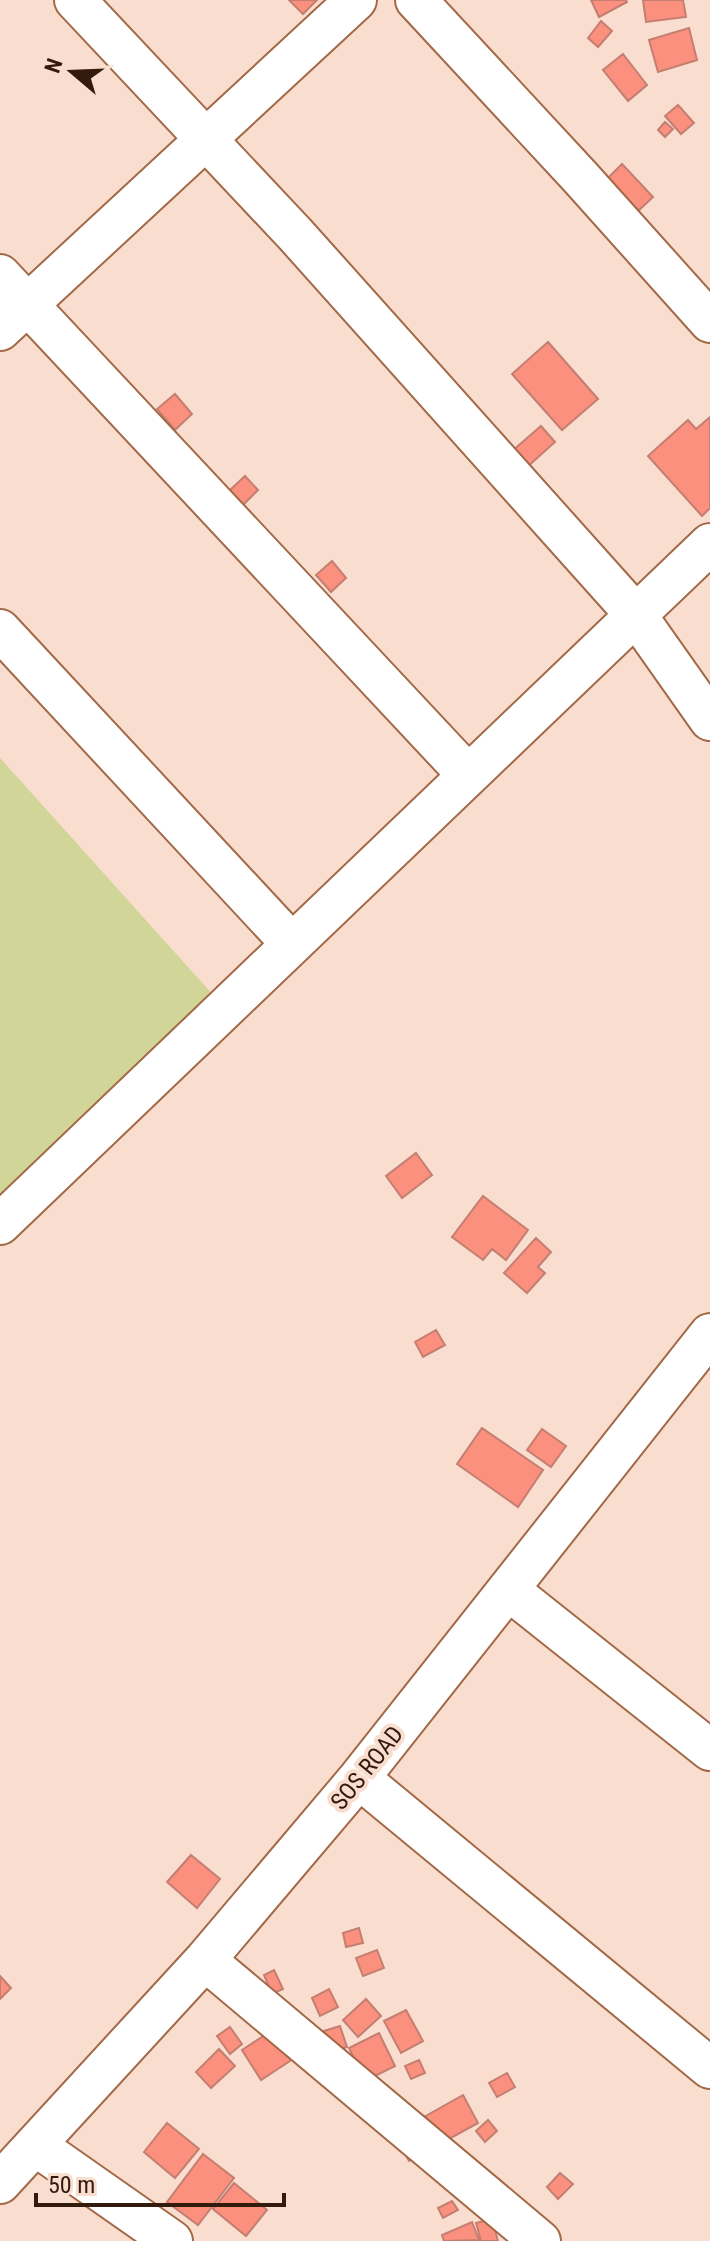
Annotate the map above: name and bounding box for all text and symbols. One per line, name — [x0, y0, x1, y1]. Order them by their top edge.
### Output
north arrow — [32, 32, 112, 112]
text: N — [40, 55, 68, 76]
street label: SOS ROAD — [325, 1721, 409, 1815]
scale bar — [36, 2157, 284, 2207]
text: 50 m — [48, 2171, 95, 2199]

